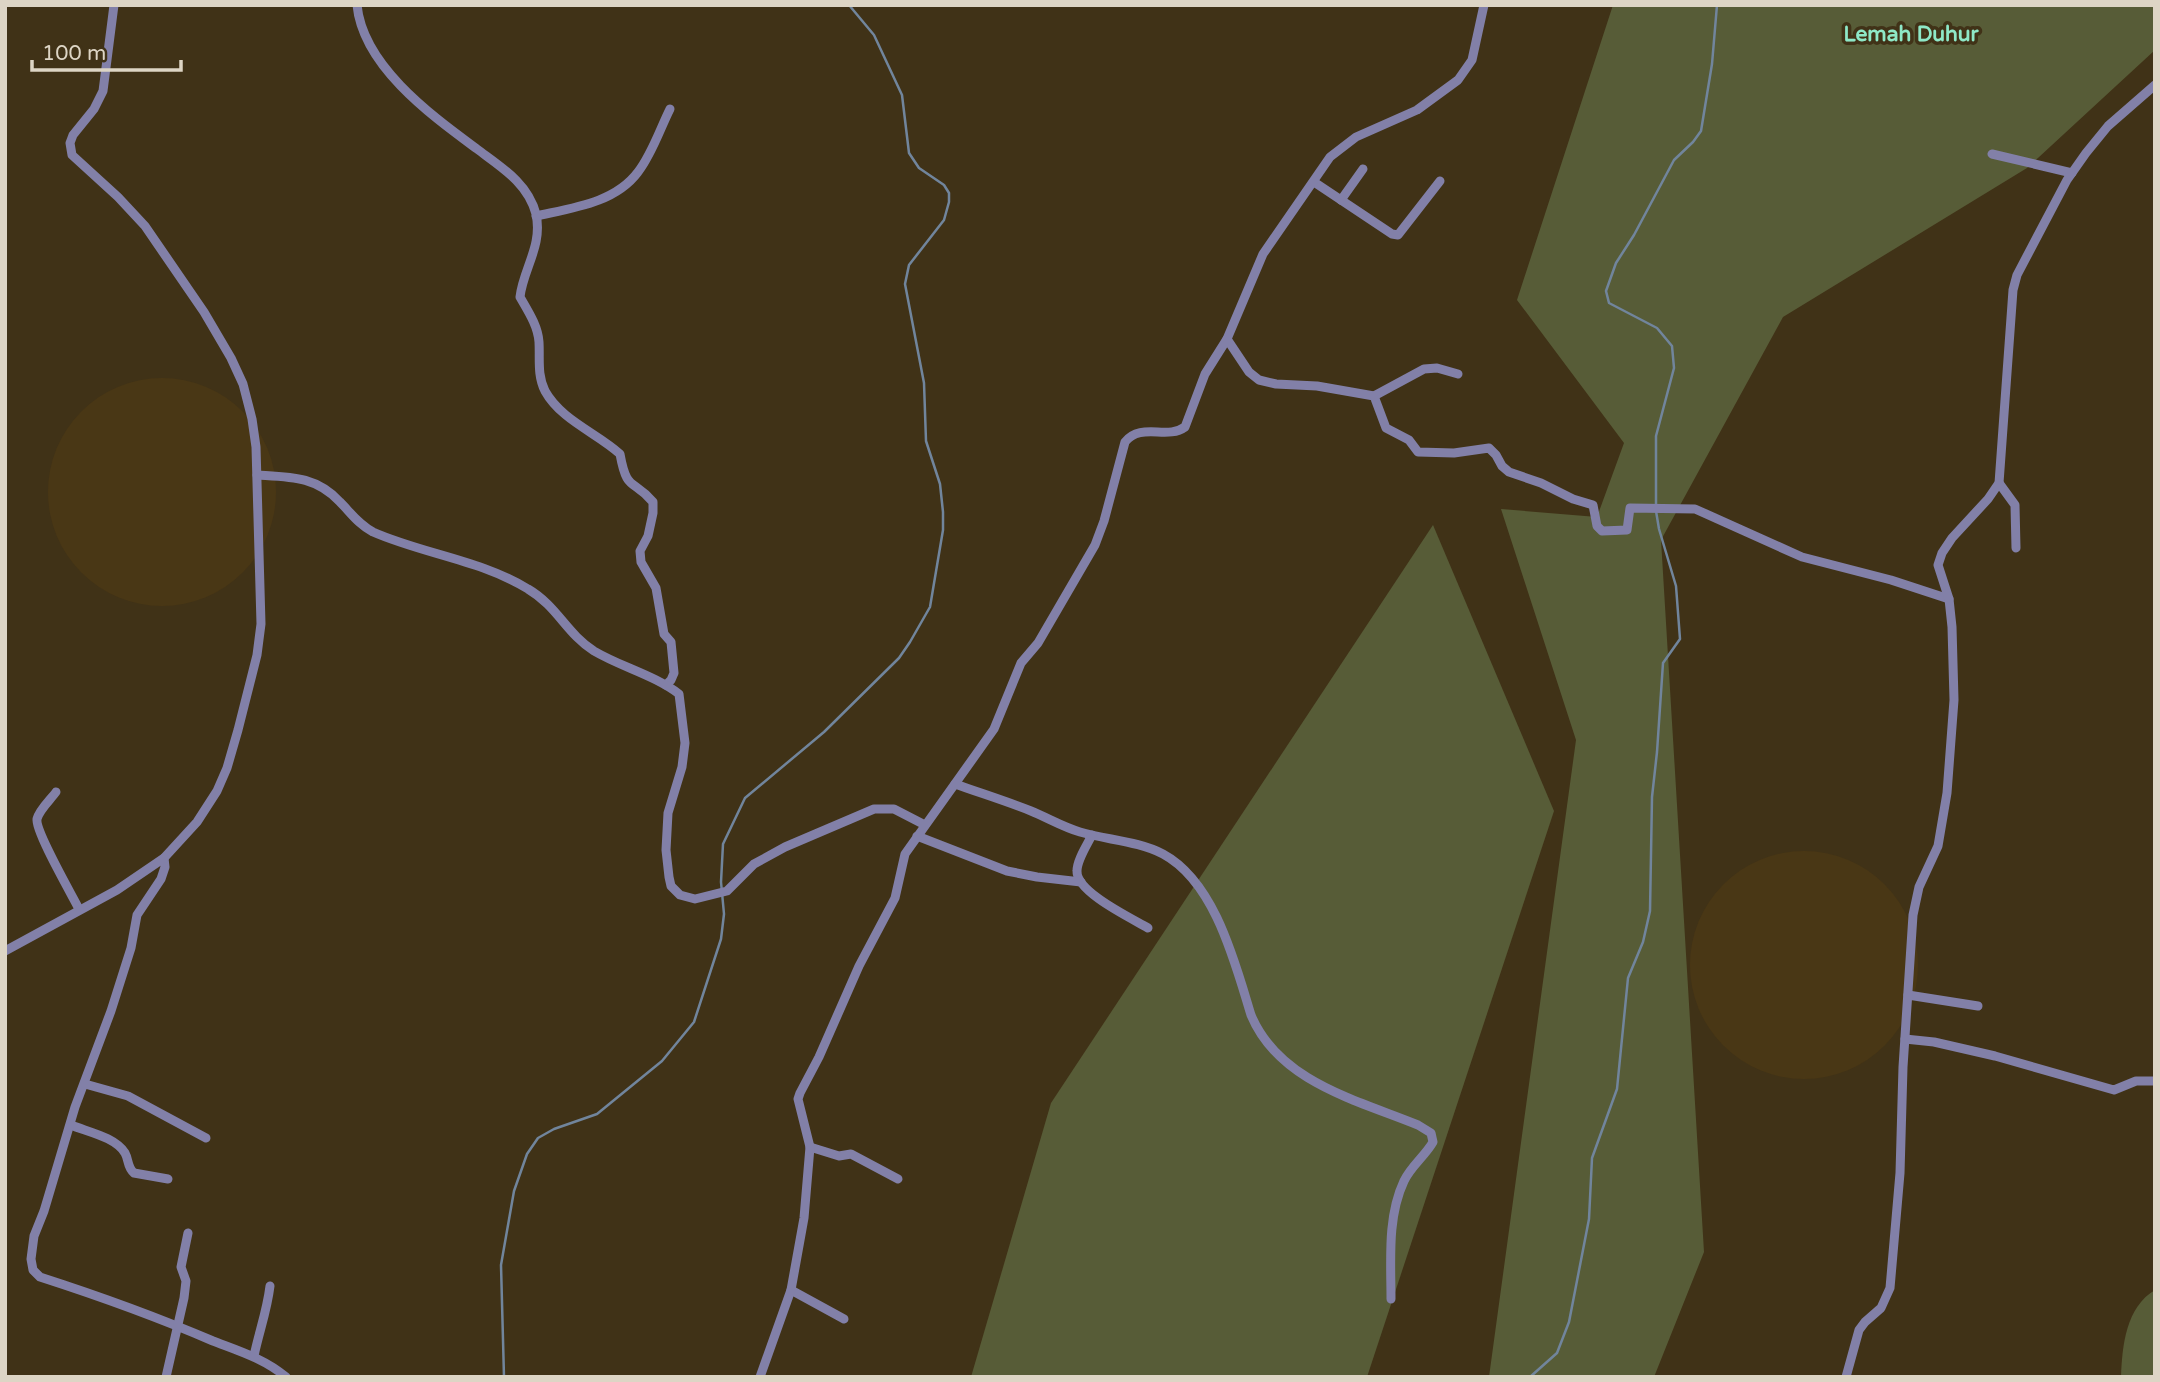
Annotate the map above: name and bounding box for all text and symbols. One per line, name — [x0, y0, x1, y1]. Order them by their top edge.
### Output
district label: Lemah Duhur — [1843, 22, 1980, 47]
scale bar — [32, 28, 180, 72]
text: 100 m — [42, 41, 106, 66]

